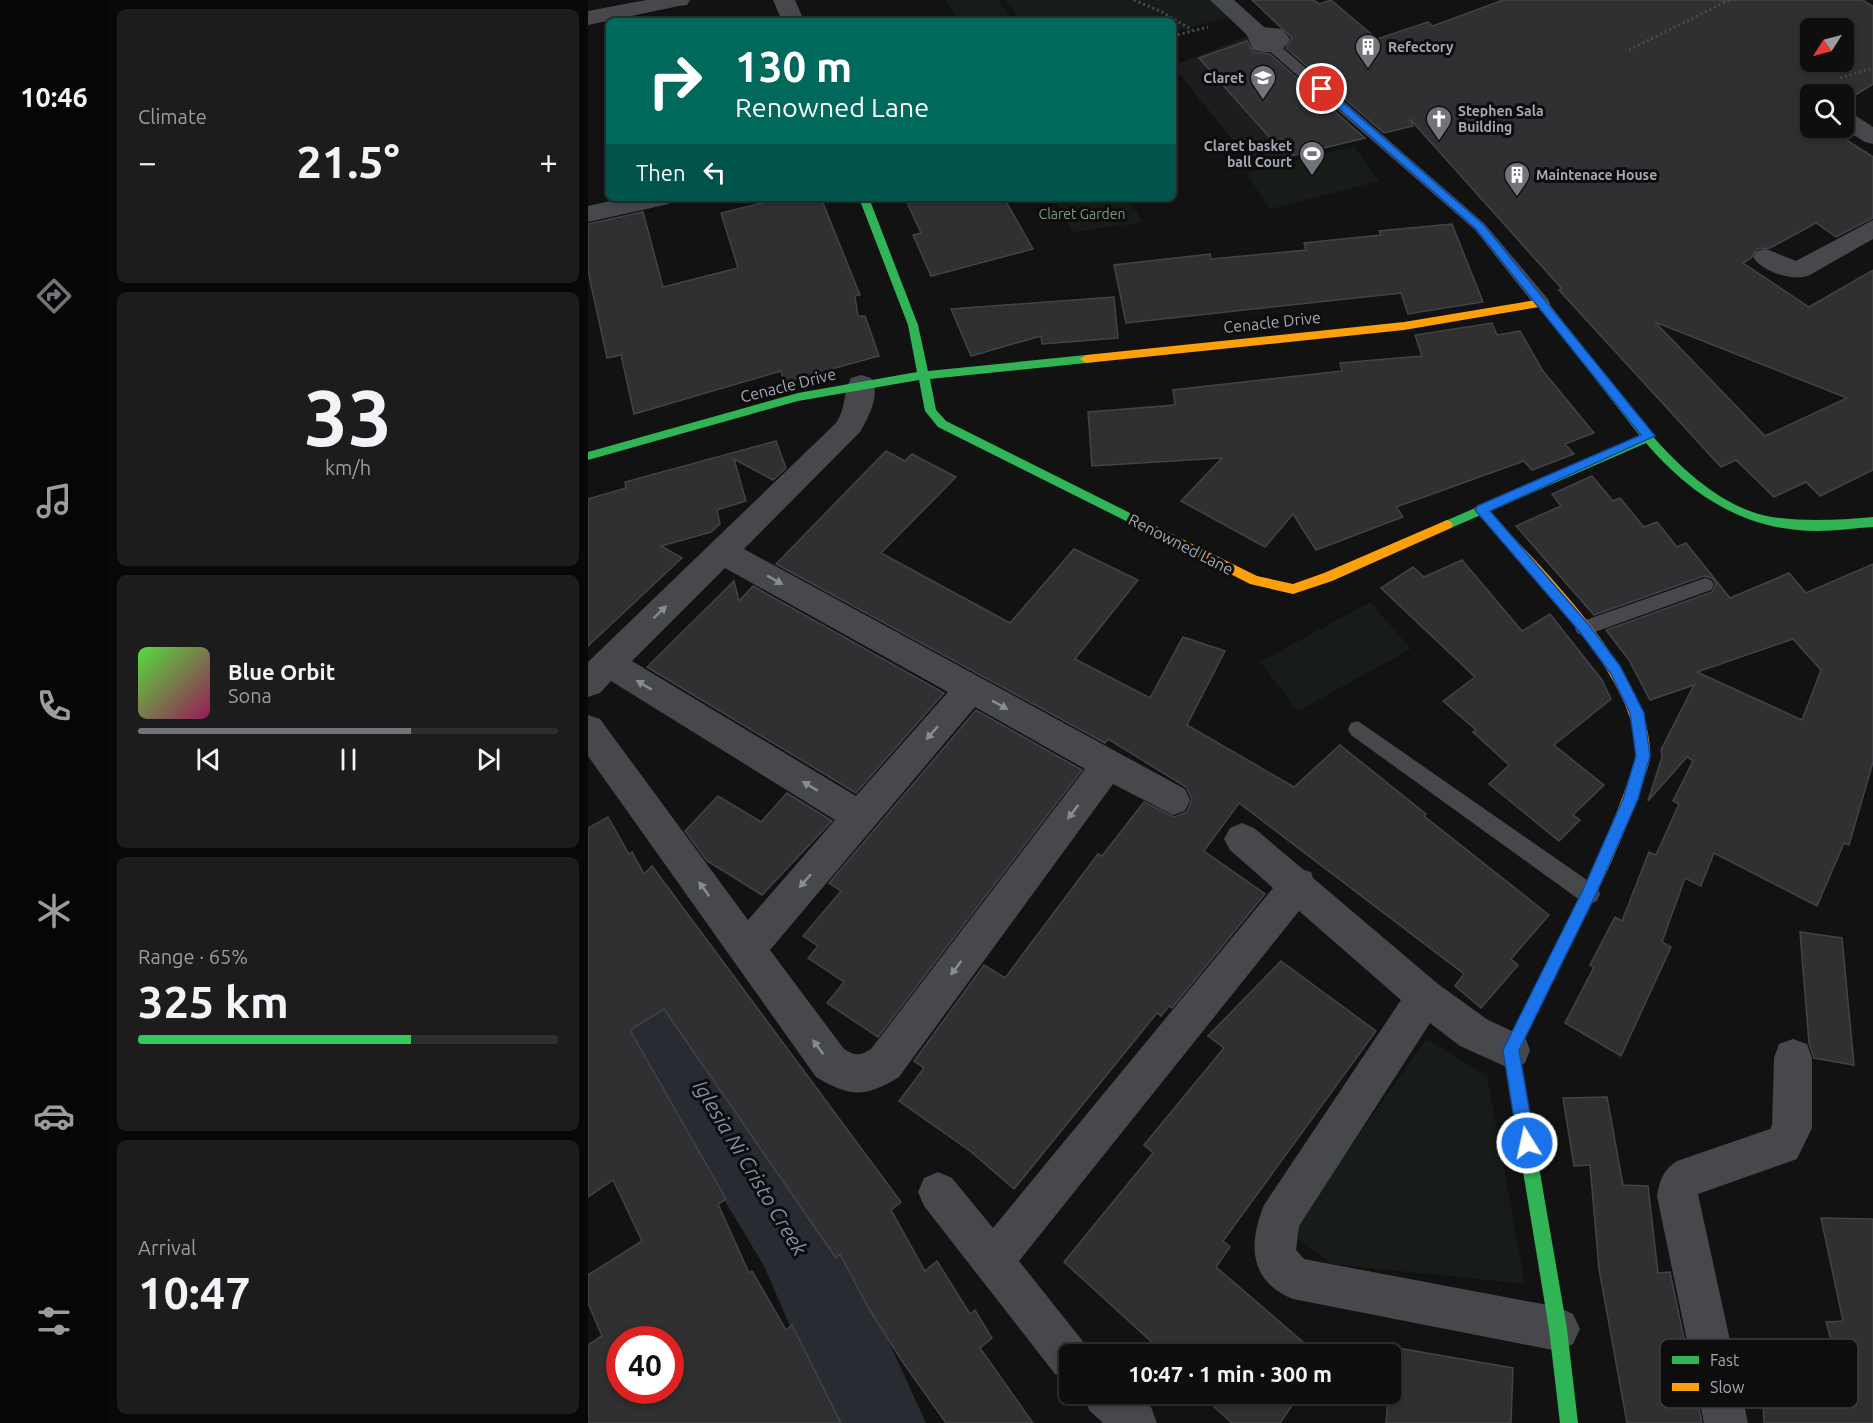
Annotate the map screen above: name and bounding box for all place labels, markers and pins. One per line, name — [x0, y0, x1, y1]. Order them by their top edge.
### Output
building icon: Refectory — [1353, 32, 1383, 70]
place label: Refectory — [1388, 39, 1454, 55]
school or university icon: Claret — [1248, 63, 1278, 101]
pin — [1296, 63, 1347, 114]
place label: Claret — [1203, 70, 1244, 86]
place label: Stephen Sala Building — [1458, 103, 1544, 135]
church icon: Stephen Sala Building — [1424, 104, 1454, 142]
place label: Claret basket ball Court — [1204, 138, 1292, 170]
sports icon: Claret basket ball Court — [1297, 139, 1327, 177]
building icon: Maintenace House — [1502, 160, 1532, 198]
place label: Maintenace House — [1536, 167, 1657, 183]

